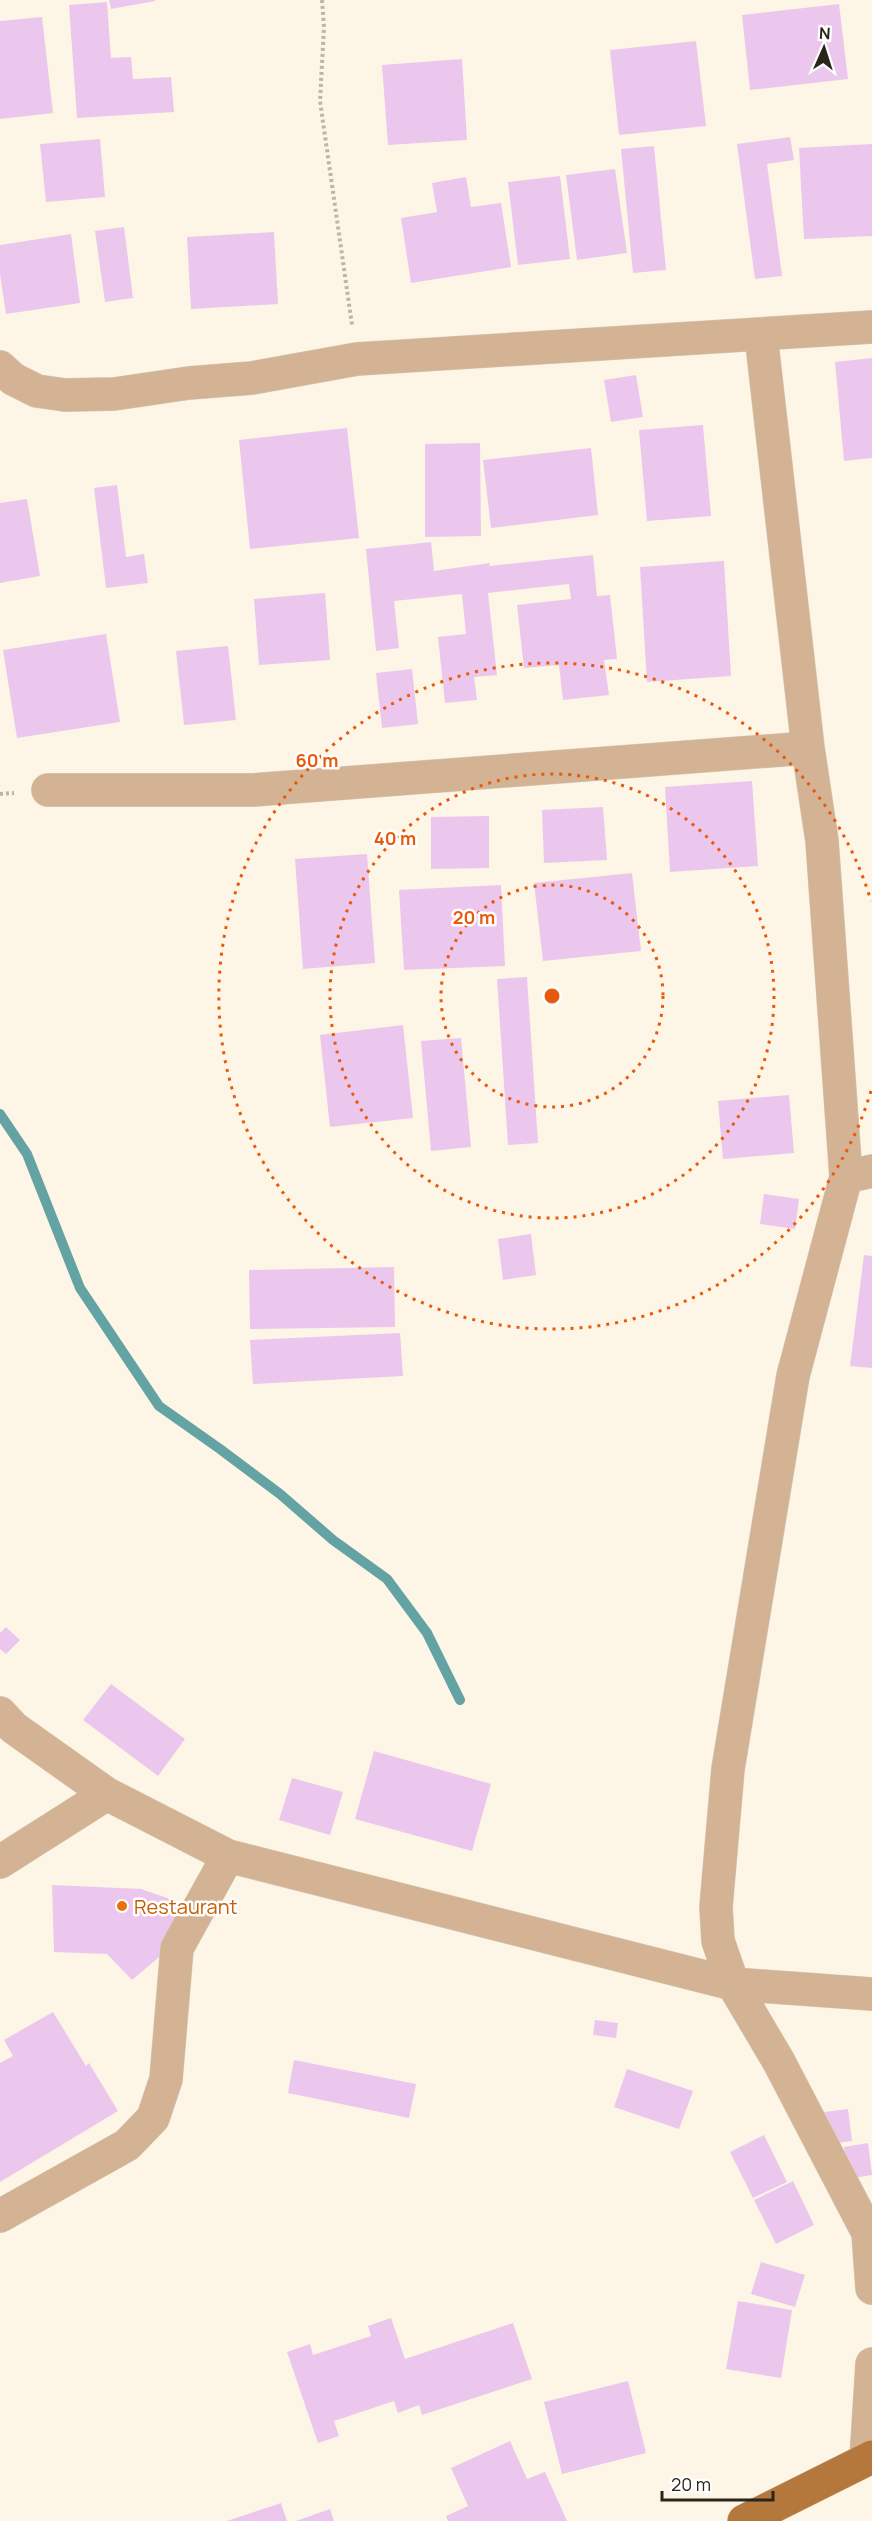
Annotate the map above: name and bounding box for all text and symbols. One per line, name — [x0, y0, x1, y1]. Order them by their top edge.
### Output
north arrow — [794, 18, 854, 78]
text: N — [818, 22, 831, 44]
text: 60 m — [296, 748, 338, 772]
text: 40 m — [374, 826, 416, 850]
text: 20 m — [453, 905, 495, 929]
centre of rings — [542, 986, 562, 1006]
place label: Restaurant — [134, 1893, 238, 1920]
marker: Restaurant — [115, 1899, 129, 1913]
scale bar — [662, 2464, 773, 2502]
text: 20 m — [671, 2472, 711, 2496]

